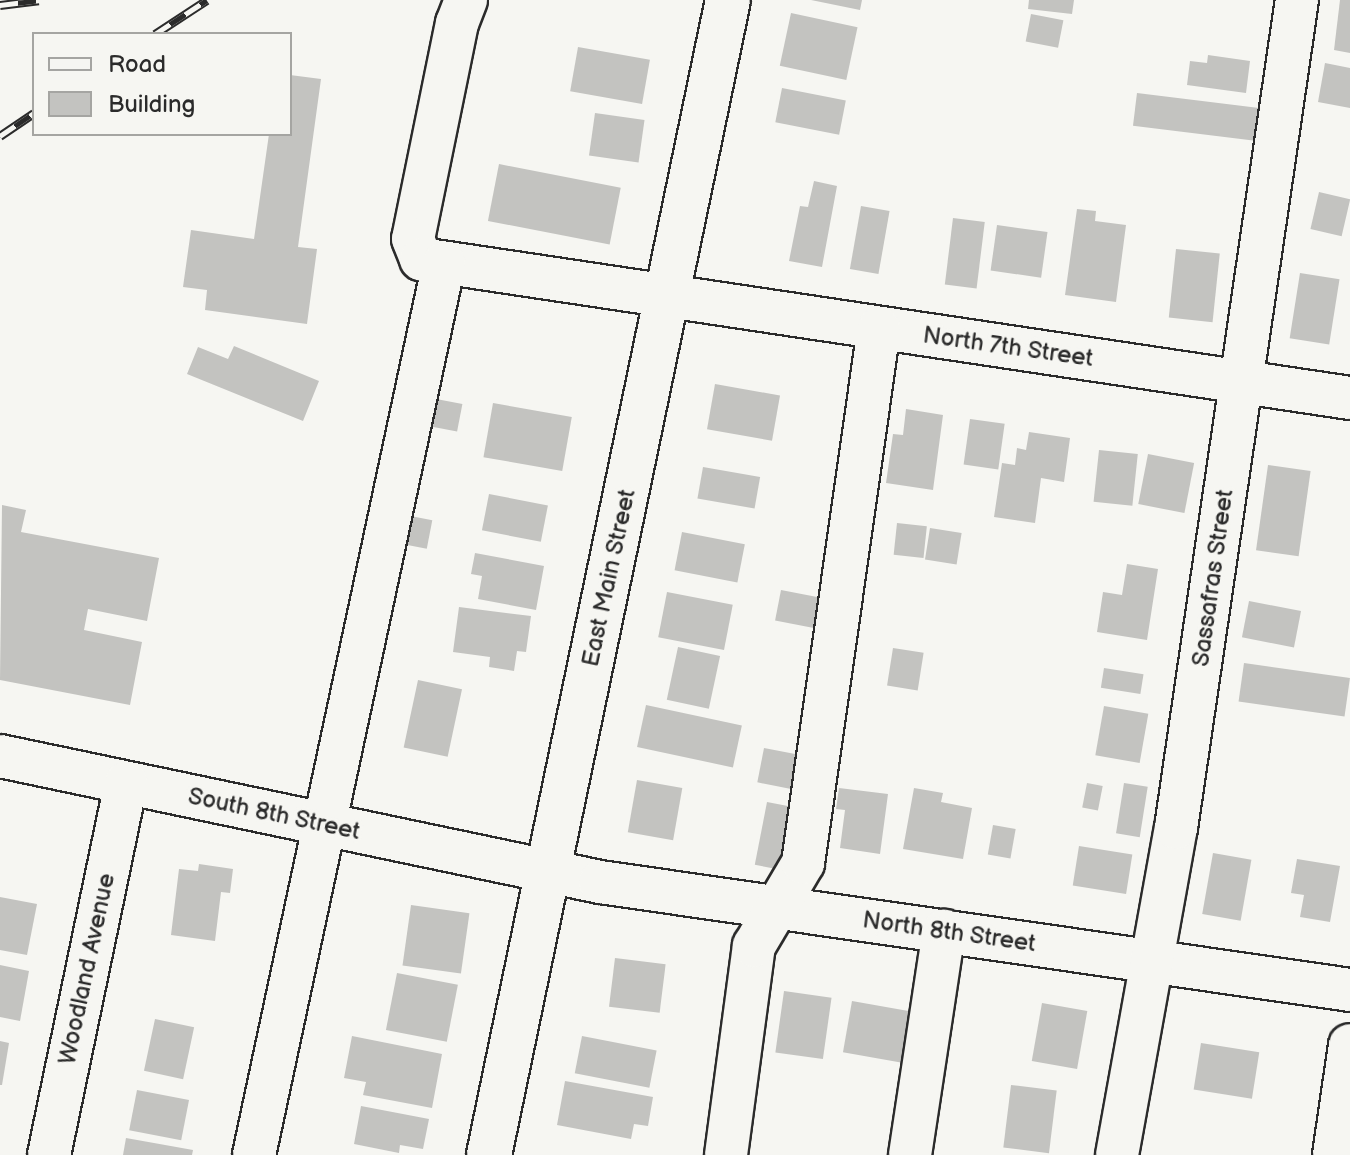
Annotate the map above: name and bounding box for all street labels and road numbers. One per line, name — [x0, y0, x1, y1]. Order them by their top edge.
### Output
street label: North 7th Street — [921, 321, 1095, 373]
street label: East Main Street — [576, 487, 642, 669]
street label: Sassafras Street — [1186, 487, 1240, 669]
street label: South 8th Street — [185, 782, 363, 846]
street label: Woodland Avenue — [53, 871, 121, 1067]
street label: North 8th Street — [860, 906, 1038, 958]

